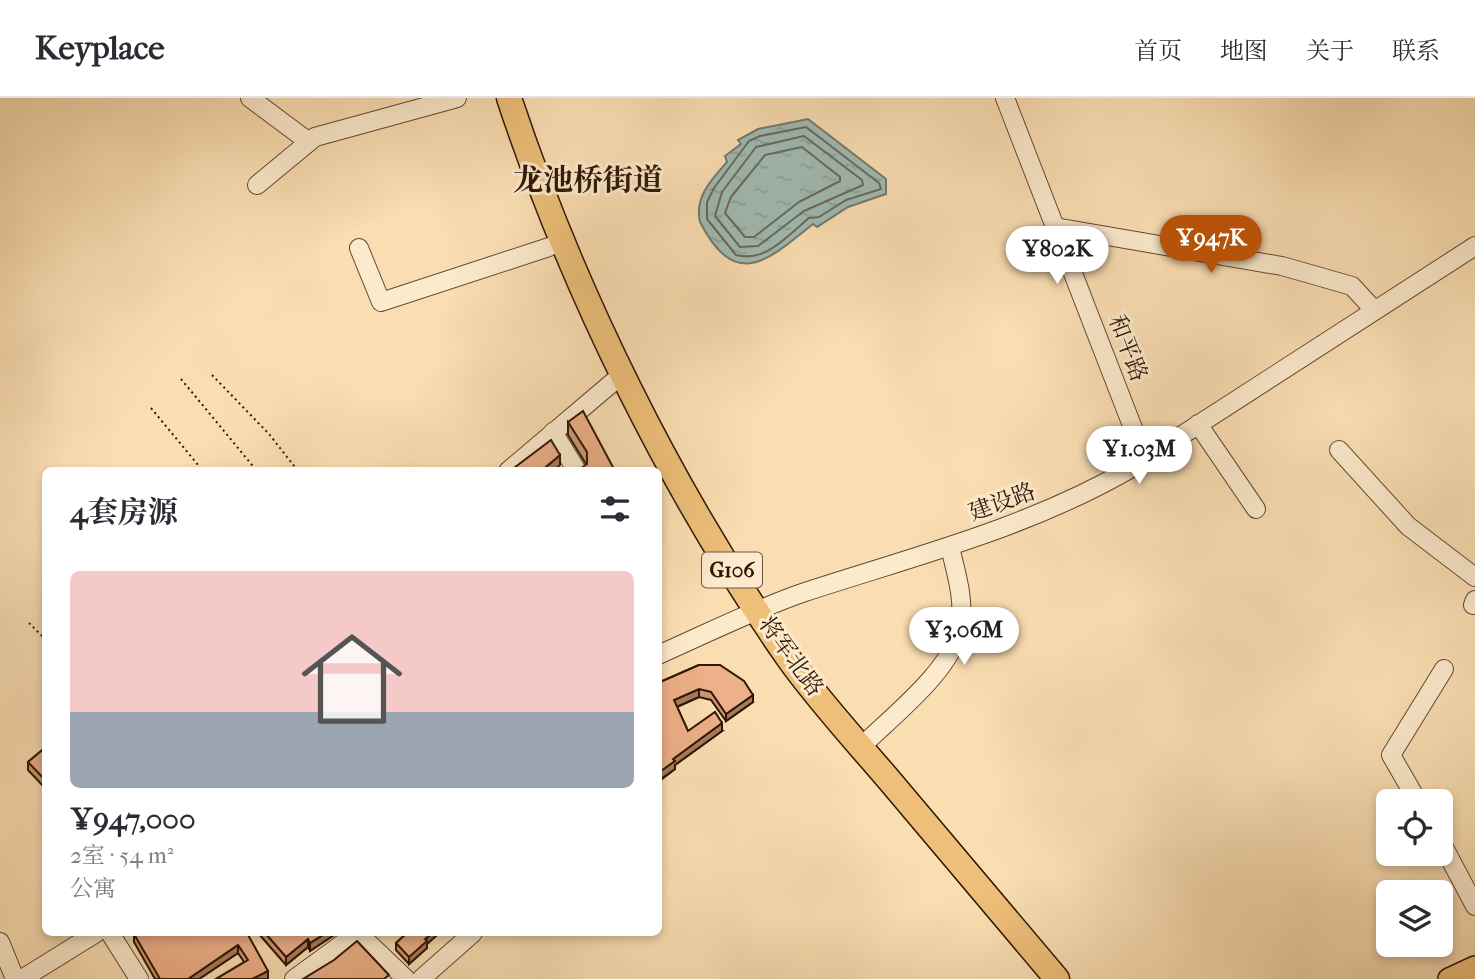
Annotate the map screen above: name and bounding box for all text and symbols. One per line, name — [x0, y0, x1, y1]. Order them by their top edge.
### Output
text: Keyplace — [35, 29, 165, 68]
text: 首页 — [1134, 37, 1182, 65]
text: 地图 — [1220, 37, 1268, 65]
text: 关于 — [1306, 37, 1354, 65]
text: 联系 — [1392, 37, 1440, 65]
district label: 龙池桥街道 — [513, 163, 663, 198]
pin: ¥947K — [1162, 216, 1260, 275]
text: ¥947K — [1176, 224, 1246, 251]
pin: ¥802K — [1008, 226, 1106, 286]
text: ¥802K — [1022, 235, 1092, 262]
street label: 和平路 — [1103, 311, 1153, 385]
pin: ¥1.03M — [1082, 426, 1196, 486]
text: ¥1.03M — [1102, 435, 1176, 462]
street label: 建设路 — [965, 478, 1039, 526]
icon: filters — [596, 490, 634, 528]
text: 4套房源 — [70, 495, 178, 530]
road number: G106 — [702, 552, 762, 588]
pin: ¥3.06M — [907, 608, 1021, 667]
street label: 将军北路 — [753, 611, 829, 701]
icon: home — [289, 616, 415, 742]
text: ¥3.06M — [925, 616, 1003, 643]
map controls — [1376, 789, 1453, 957]
button: locate — [1376, 789, 1453, 866]
text: ¥947,000 — [70, 802, 195, 837]
text: 2室 · 54 m² — [70, 842, 173, 869]
text: 公寓 — [70, 875, 116, 902]
button: layers — [1376, 880, 1453, 957]

